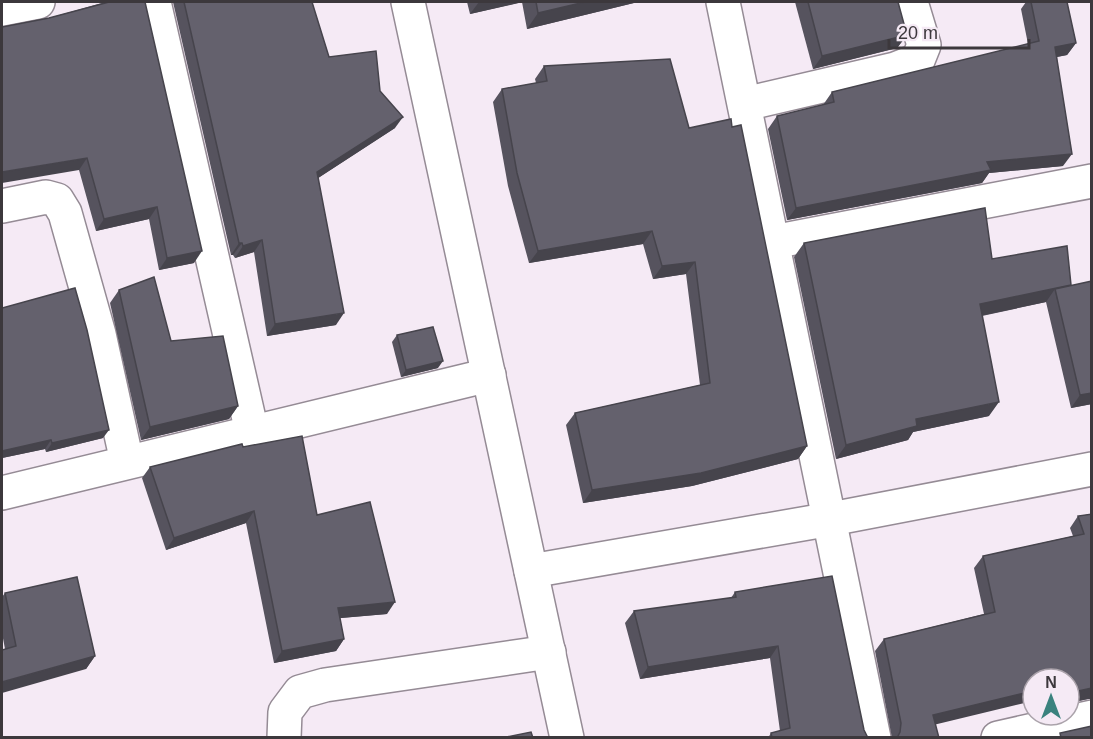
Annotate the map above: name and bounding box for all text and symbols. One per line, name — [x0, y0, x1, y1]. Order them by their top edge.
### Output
scale bar — [889, 12, 1028, 50]
text: 20 m — [898, 23, 938, 43]
north arrow — [1021, 667, 1081, 727]
text: N — [1045, 674, 1057, 691]

